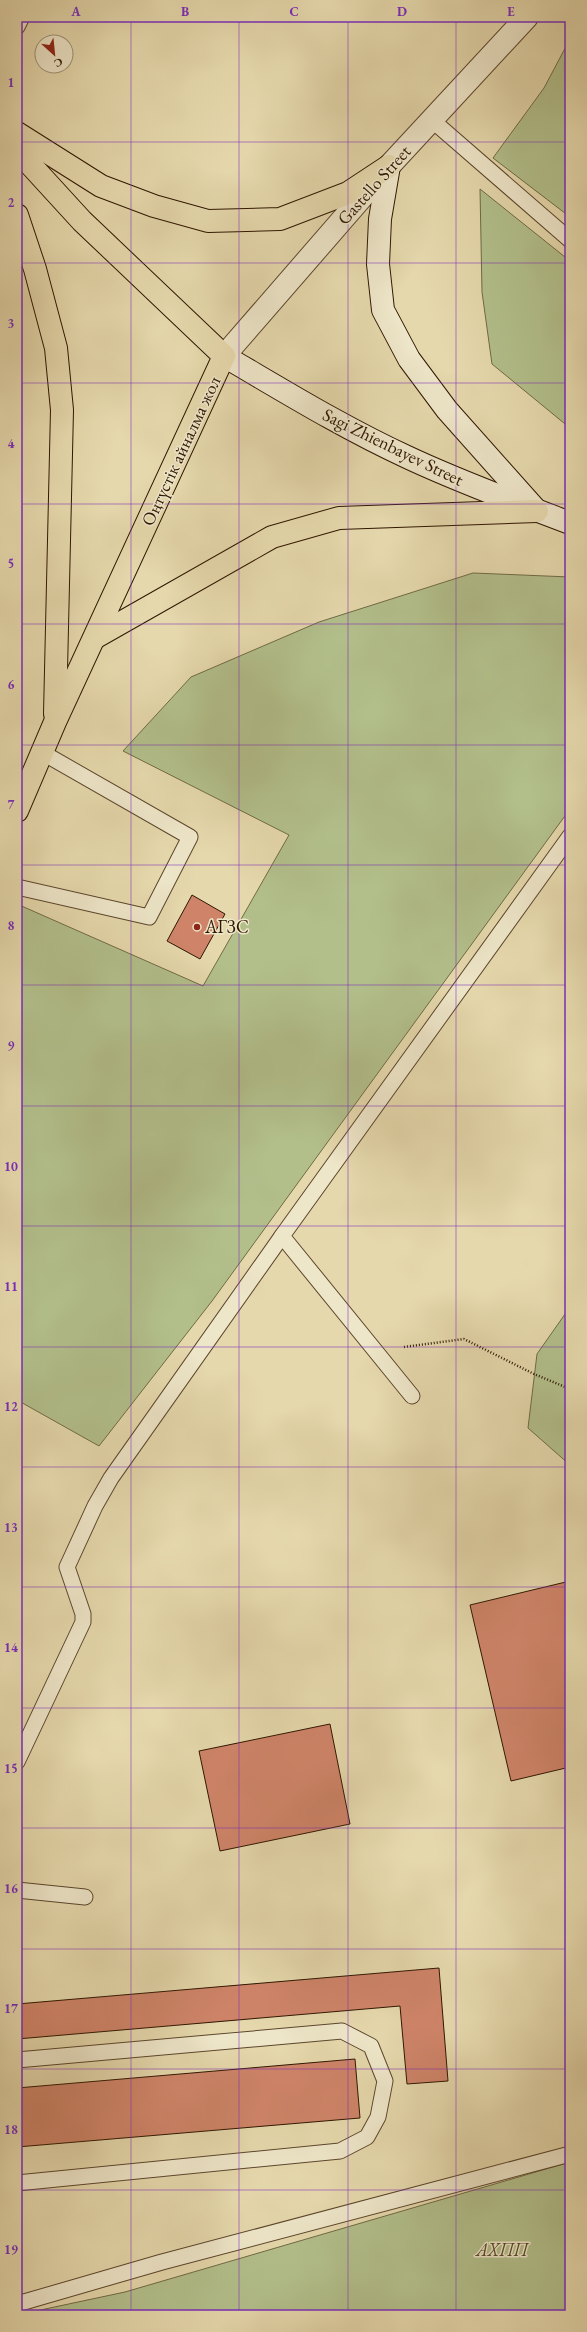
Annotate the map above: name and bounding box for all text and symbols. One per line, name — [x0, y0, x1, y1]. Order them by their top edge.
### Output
text: A — [70, 3, 81, 20]
text: B — [181, 3, 189, 20]
text: C — [289, 3, 299, 20]
text: D — [397, 3, 407, 20]
text: E — [507, 3, 515, 20]
north arrow — [34, 34, 74, 74]
text: С — [52, 55, 65, 71]
text: 1 — [8, 74, 15, 91]
street label: Gastello Street — [332, 140, 416, 229]
text: 2 — [8, 194, 15, 211]
text: 3 — [8, 315, 15, 332]
street label: Оңтүстік айналма жол — [136, 372, 225, 529]
street label: Sagi Zhienbayev Street — [319, 402, 468, 491]
text: 4 — [8, 435, 15, 452]
text: 5 — [8, 555, 14, 572]
text: 6 — [8, 676, 15, 693]
text: 7 — [8, 796, 15, 813]
place label: АГЗС — [204, 915, 249, 938]
text: 8 — [8, 917, 15, 934]
marker: АГЗС — [192, 922, 202, 932]
text: 9 — [8, 1037, 15, 1054]
text: 10 — [4, 1158, 18, 1175]
text: 11 — [4, 1278, 18, 1295]
text: 12 — [4, 1398, 18, 1415]
text: 13 — [4, 1519, 18, 1536]
text: 14 — [4, 1639, 18, 1656]
text: 15 — [4, 1760, 18, 1777]
text: 16 — [4, 1880, 18, 1897]
text: 17 — [4, 2000, 18, 2017]
text: 18 — [4, 2121, 18, 2138]
park label: АХПП — [474, 2238, 530, 2261]
text: 19 — [4, 2241, 18, 2258]

